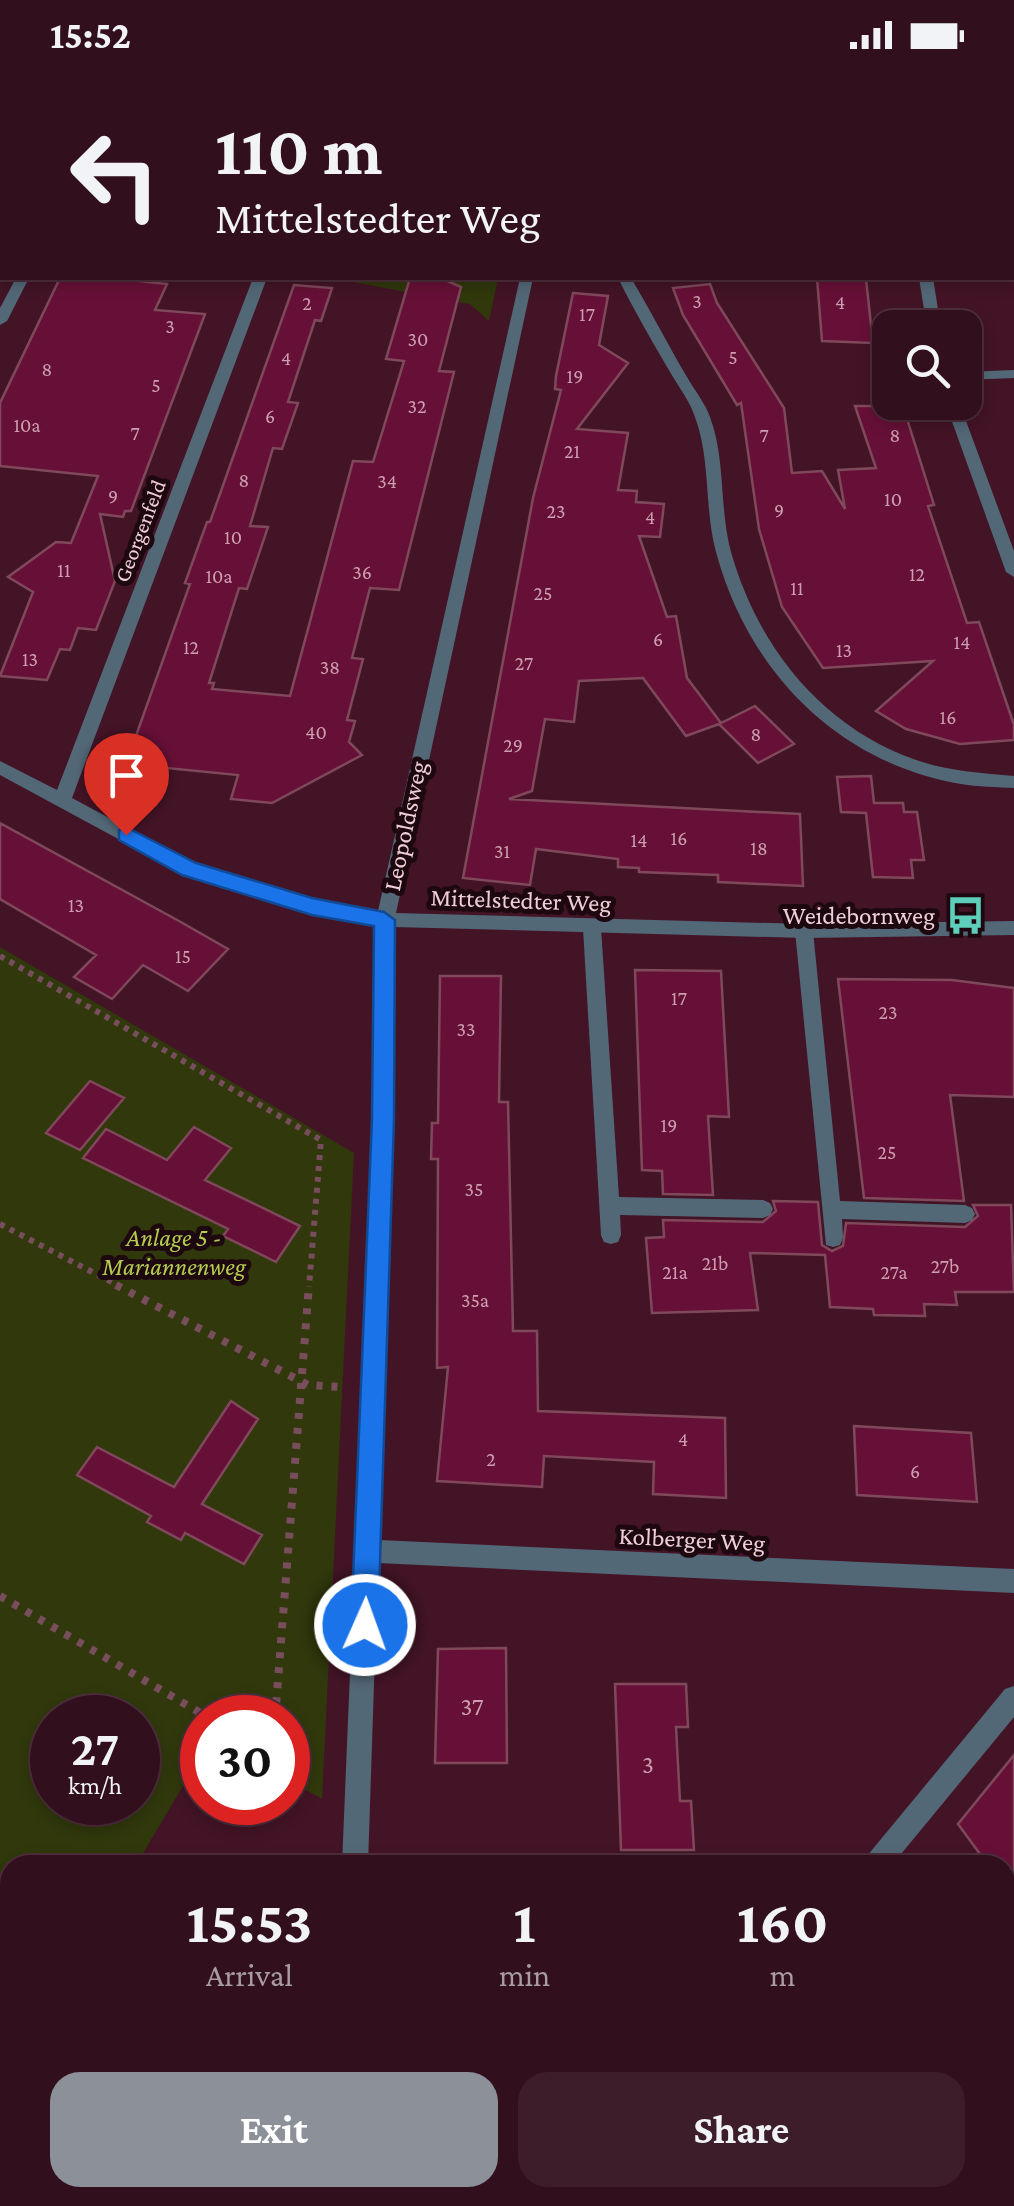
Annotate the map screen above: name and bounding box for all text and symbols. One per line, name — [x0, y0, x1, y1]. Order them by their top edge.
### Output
text: 15:52 — [50, 14, 131, 56]
icon: left — [50, 110, 180, 240]
text: 110 m — [215, 111, 383, 189]
text: Mittelstedter Weg — [215, 193, 541, 243]
house number: 3 — [692, 290, 702, 312]
house number: 4 — [835, 291, 845, 313]
house number: 2 — [302, 292, 312, 314]
house number: 17 — [579, 303, 595, 325]
map controls — [872, 310, 982, 420]
button: search — [872, 310, 982, 420]
house number: 3 — [165, 315, 175, 337]
house number: 30 — [408, 328, 428, 350]
house number: 5 — [728, 346, 738, 368]
house number: 4 — [281, 347, 291, 369]
house number: 8 — [42, 358, 52, 380]
house number: 19 — [567, 365, 583, 387]
house number: 5 — [151, 374, 161, 396]
house number: 32 — [408, 395, 426, 417]
house number: 6 — [265, 405, 275, 427]
house number: 10a — [13, 414, 41, 436]
house number: 7 — [130, 422, 140, 444]
house number: 7 — [759, 424, 769, 446]
house number: 8 — [890, 424, 900, 446]
house number: 21 — [564, 440, 580, 462]
house number: 8 — [239, 469, 249, 491]
house number: 34 — [377, 470, 397, 492]
street label: Georgenfeld — [109, 476, 171, 586]
house number: 9 — [108, 485, 118, 507]
house number: 10 — [884, 488, 902, 510]
house number: 9 — [774, 499, 784, 521]
house number: 23 — [546, 500, 566, 522]
house number: 4 — [645, 506, 655, 528]
house number: 10 — [224, 526, 242, 548]
house number: 11 — [57, 559, 71, 581]
house number: 36 — [352, 561, 372, 583]
house number: 12 — [909, 563, 925, 585]
house number: 10a — [205, 565, 233, 587]
house number: 11 — [790, 577, 804, 599]
house number: 25 — [534, 582, 552, 604]
house number: 6 — [653, 628, 663, 650]
house number: 14 — [954, 631, 970, 653]
house number: 12 — [183, 636, 199, 658]
house number: 13 — [836, 639, 852, 661]
house number: 13 — [22, 648, 38, 670]
house number: 27 — [515, 652, 533, 674]
house number: 38 — [320, 656, 340, 678]
house number: 16 — [940, 706, 956, 728]
house number: 40 — [305, 721, 327, 743]
house number: 8 — [751, 723, 761, 745]
pin — [84, 733, 169, 836]
house number: 29 — [503, 734, 523, 756]
icon: arrive — [99, 748, 154, 803]
street label: Leopoldsweg — [378, 759, 433, 894]
house number: 16 — [671, 827, 687, 849]
house number: 14 — [631, 829, 647, 851]
house number: 18 — [750, 837, 768, 859]
house number: 31 — [494, 840, 510, 862]
street label: Mittelstedter Weg — [430, 883, 612, 918]
house number: 13 — [68, 894, 84, 916]
bus stop icon: Weidebornweg — [944, 894, 986, 936]
place label: Weidebornweg — [783, 902, 935, 930]
house number: 15 — [175, 945, 191, 967]
house number: 17 — [671, 987, 687, 1009]
house number: 23 — [878, 1001, 898, 1023]
house number: 33 — [457, 1018, 475, 1040]
house number: 19 — [661, 1114, 677, 1136]
house number: 25 — [878, 1141, 896, 1163]
house number: 35 — [465, 1178, 483, 1200]
park label: Anlage 5 - Mariannenweg — [101, 1224, 247, 1281]
house number: 21b — [702, 1252, 728, 1274]
house number: 27b — [931, 1255, 959, 1277]
house number: 21a — [662, 1261, 688, 1283]
house number: 27a — [880, 1261, 908, 1283]
house number: 35a — [461, 1289, 489, 1311]
house number: 4 — [678, 1428, 688, 1450]
house number: 2 — [486, 1448, 496, 1470]
house number: 6 — [910, 1460, 920, 1482]
street label: Kolberger Weg — [618, 1522, 766, 1557]
position arrow — [313, 1573, 417, 1677]
house number: 37 — [460, 1693, 484, 1720]
speed limit sign: 30 — [180, 1695, 310, 1825]
text: 27 — [71, 1720, 119, 1776]
house number: 3 — [642, 1751, 654, 1778]
text: km/h — [68, 1772, 122, 1799]
text: 15:53 — [187, 1888, 312, 1955]
text: 1 — [513, 1888, 536, 1955]
text: 160 — [737, 1888, 828, 1955]
text: Arrival — [206, 1957, 293, 1993]
text: min — [499, 1957, 550, 1993]
text: m — [770, 1957, 795, 1993]
button: Exit — [50, 2072, 498, 2187]
button: Share — [518, 2072, 965, 2187]

